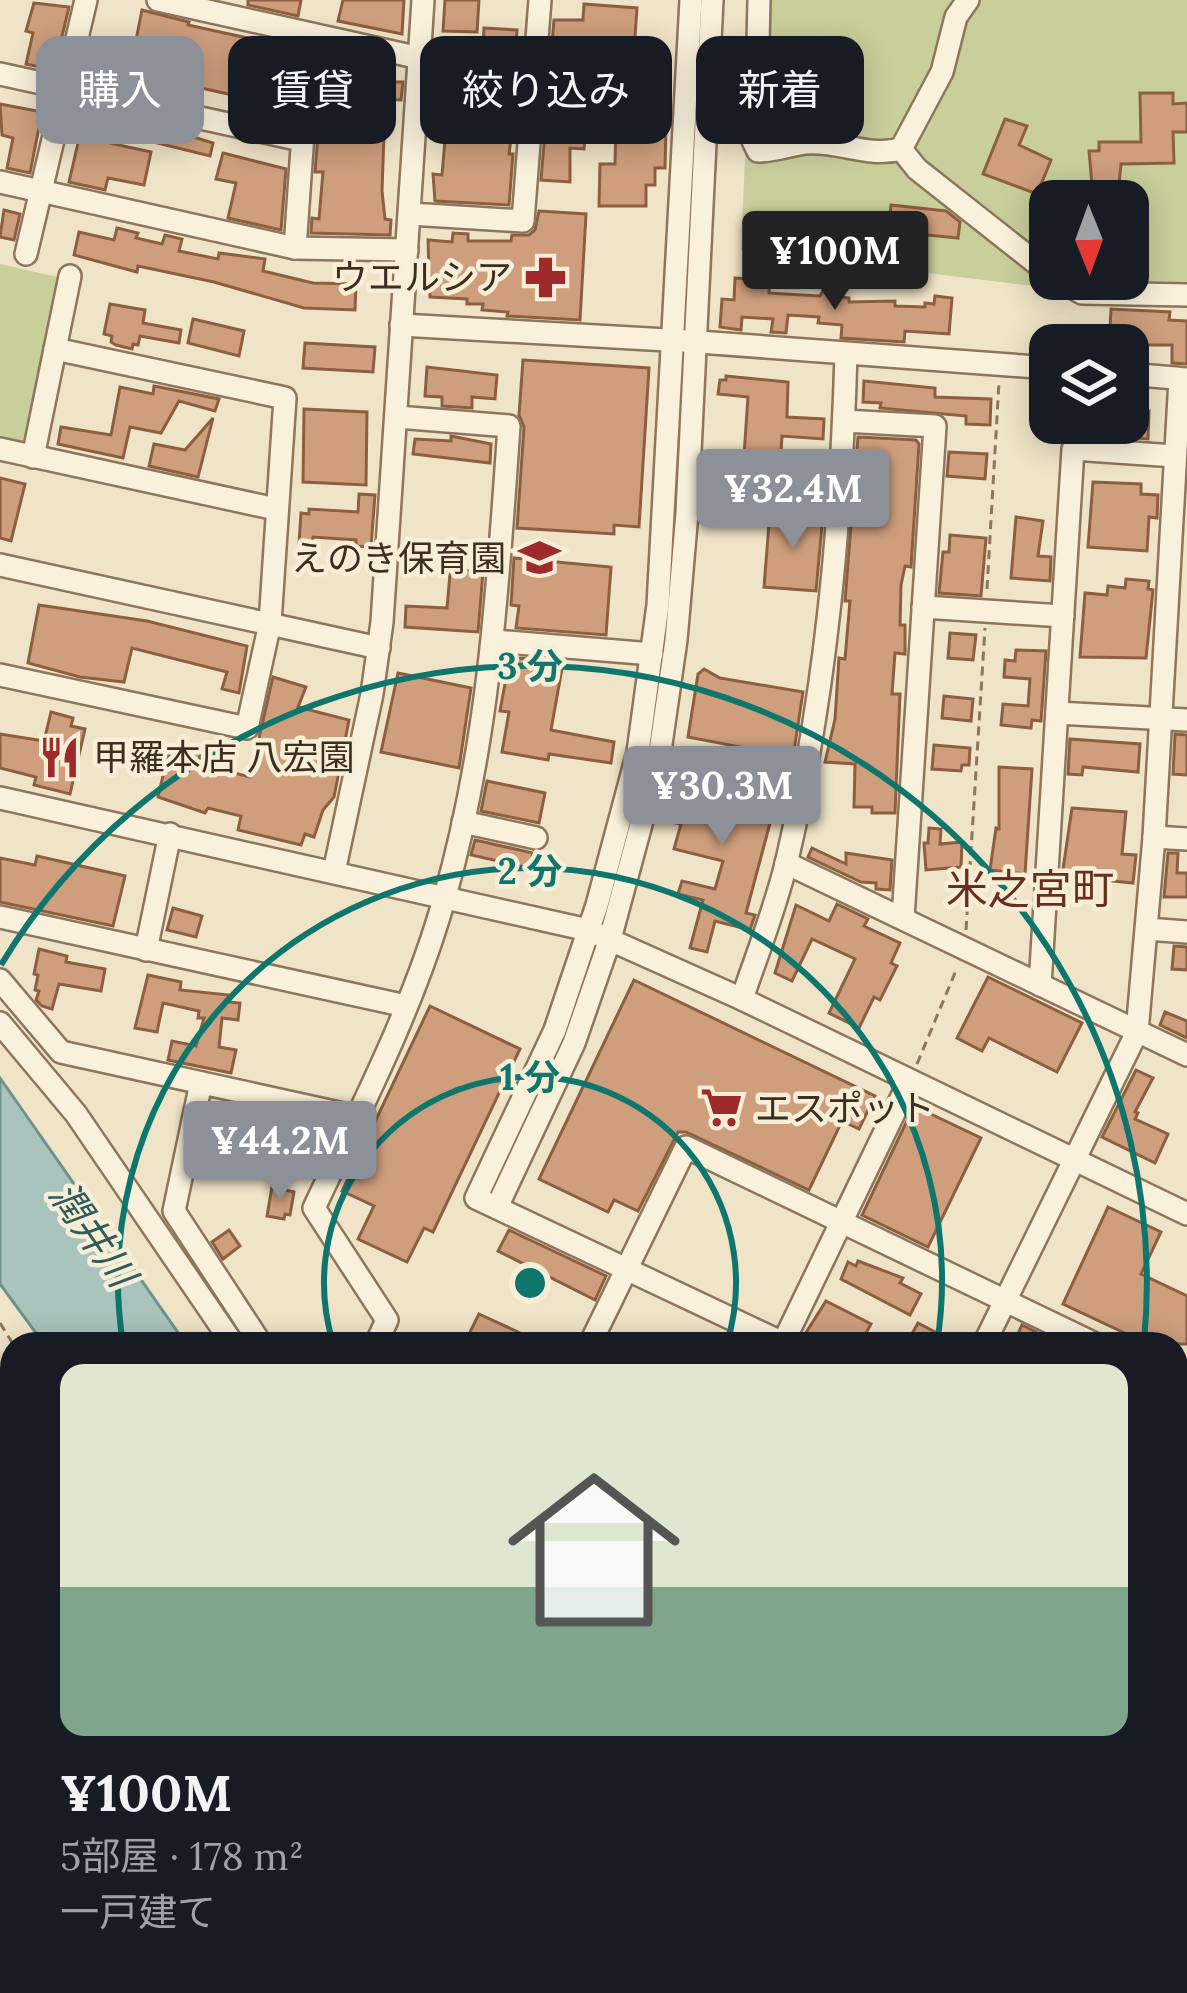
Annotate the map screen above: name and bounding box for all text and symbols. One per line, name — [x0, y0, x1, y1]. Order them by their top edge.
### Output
chip: 購入 — [36, 36, 204, 144]
chip: 賃貸 — [228, 36, 396, 144]
chip: 絞り込み — [420, 36, 672, 144]
chip: 新着 — [696, 36, 864, 144]
north arrow — [1029, 180, 1149, 300]
map controls — [1029, 180, 1149, 444]
pin: ¥100M — [751, 211, 919, 313]
text: ¥100M — [769, 225, 901, 275]
place label: ウエルシア — [332, 254, 512, 300]
pharmacy icon: ウエルシア — [523, 254, 569, 300]
button: layers — [1029, 324, 1149, 444]
pin: ¥32.4M — [695, 449, 891, 551]
text: ¥32.4M — [723, 463, 863, 513]
place label: えのき保育園 — [291, 535, 506, 581]
school or university icon: えのき保育園 — [517, 535, 563, 581]
text: 3 分 — [497, 643, 563, 689]
restaurant icon: 甲羅本店 八宏園 — [36, 734, 82, 780]
place label: 甲羅本店 八宏園 — [93, 734, 354, 780]
pin: ¥30.3M — [624, 746, 820, 848]
text: ¥30.3M — [651, 760, 793, 810]
text: 2 分 — [498, 848, 562, 894]
district label: 米之宮町 — [946, 862, 1114, 916]
text: 1 分 — [500, 1054, 560, 1100]
supermarket icon: エスポット — [698, 1085, 744, 1131]
place label: エスポット — [755, 1085, 935, 1131]
pin: ¥44.2M — [182, 1101, 378, 1203]
text: ¥44.2M — [211, 1115, 350, 1165]
water label: 潤井川 — [39, 1172, 149, 1300]
centre of rings — [509, 1262, 551, 1304]
icon: home — [486, 1442, 702, 1658]
text: ¥100M — [60, 1760, 232, 1825]
text: 5部屋 · 178 m² — [60, 1831, 304, 1881]
text: 一戸建て — [60, 1887, 216, 1937]

